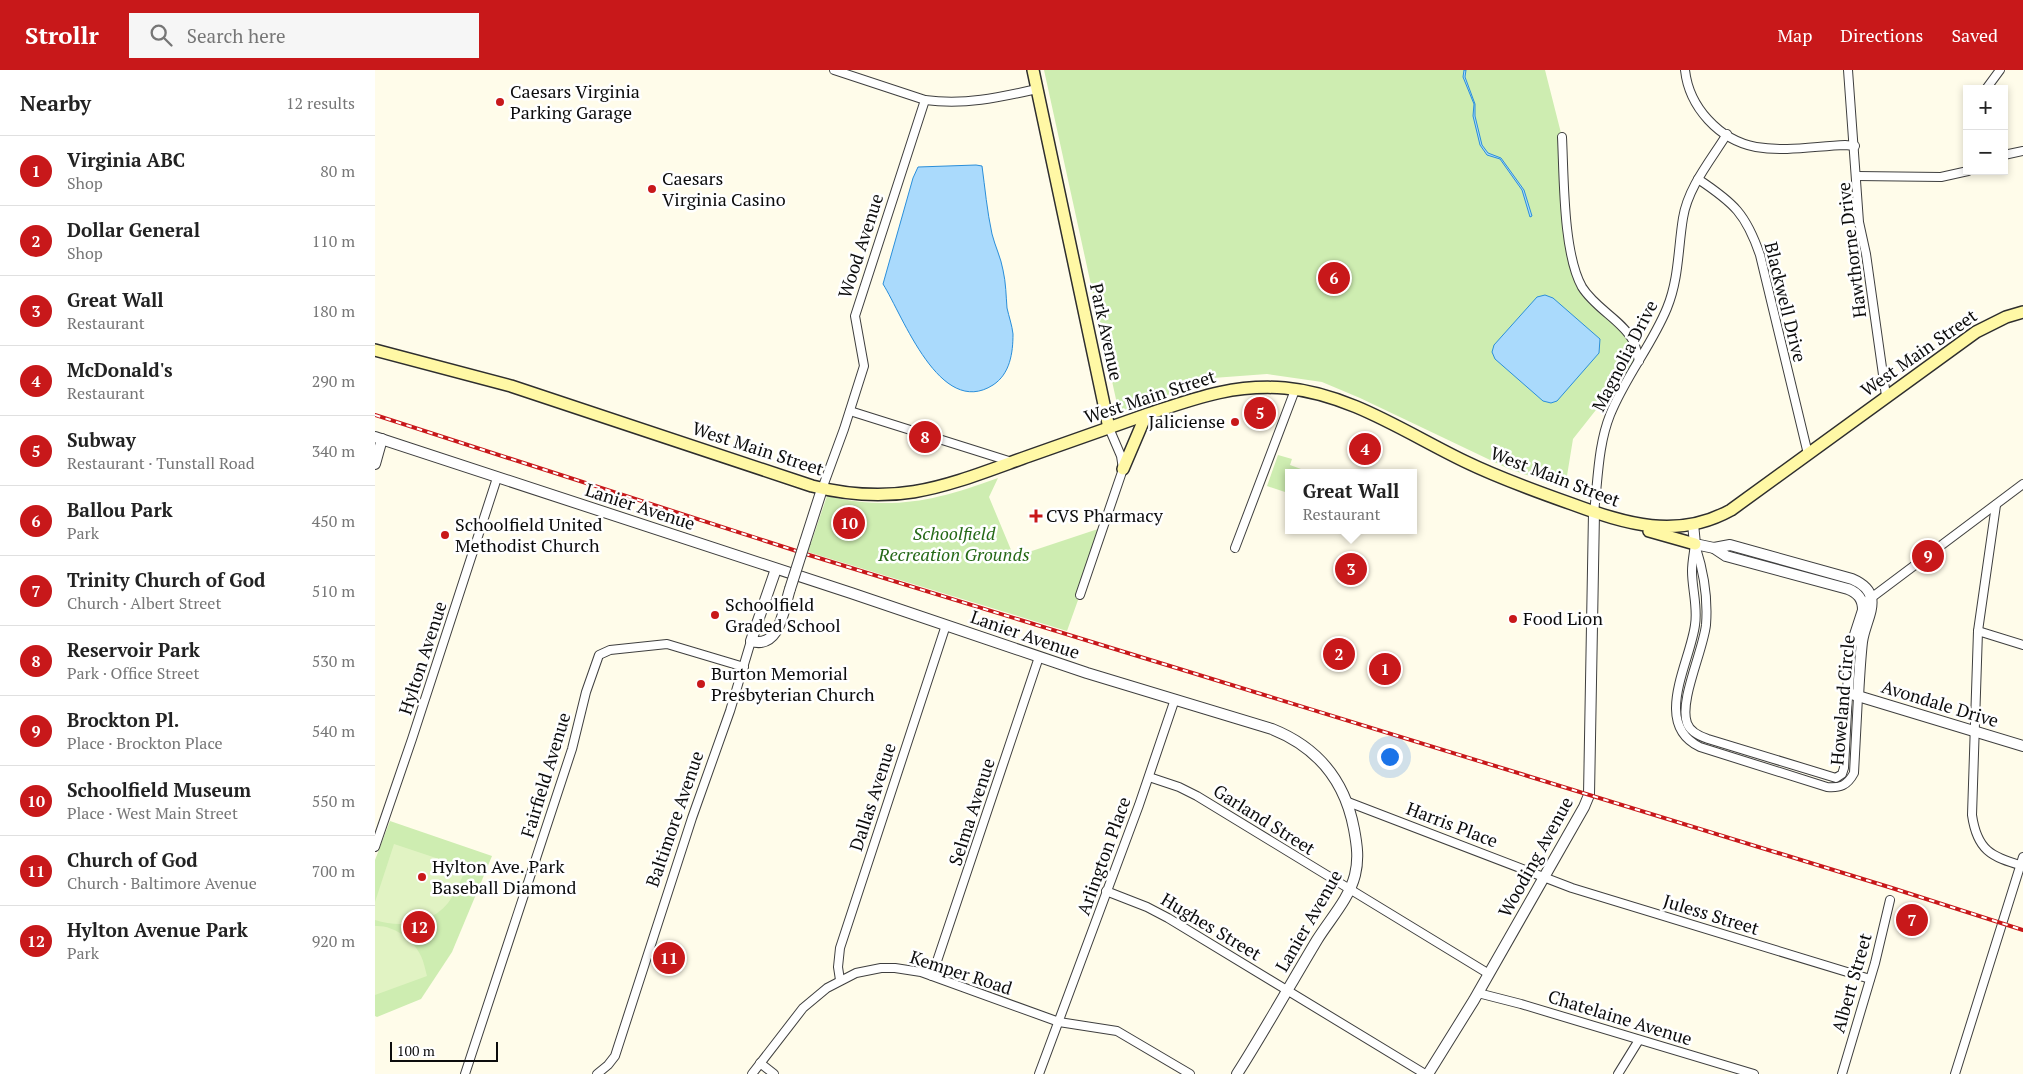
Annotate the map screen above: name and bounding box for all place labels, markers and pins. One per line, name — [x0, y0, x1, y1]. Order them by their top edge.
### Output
place label: Caesars Virginia Parking Garage — [510, 79, 640, 124]
marker: Caesars Virginia Parking Garage — [494, 96, 506, 108]
place label: Caesars Virginia Casino — [662, 166, 786, 211]
marker: Caesars Virginia Casino — [646, 183, 658, 195]
pin: 6 — [1318, 259, 1350, 297]
pin: 5 — [1244, 394, 1276, 432]
place label: Jaliciense — [1149, 409, 1225, 433]
marker: Jaliciense — [1229, 416, 1241, 428]
pin: 8 — [909, 418, 941, 456]
pin: 4 — [1349, 430, 1381, 468]
place label: CVS Pharmacy — [1046, 503, 1164, 527]
pin: 10 — [833, 504, 865, 542]
marker: CVS Pharmacy — [1030, 510, 1042, 522]
place label: Schoolfield United Methodist Church — [455, 512, 603, 557]
marker: Schoolfield United Methodist Church — [439, 529, 451, 541]
pin: 9 — [1912, 537, 1944, 575]
pin: 3 — [1335, 550, 1367, 588]
place label: Schoolfield Graded School — [725, 592, 841, 637]
place label: Food Lion — [1523, 606, 1603, 630]
marker: Schoolfield Graded School — [709, 609, 721, 621]
marker: Food Lion — [1507, 613, 1519, 625]
pin: 2 — [1323, 635, 1355, 673]
pin: 1 — [1369, 650, 1401, 688]
place label: Burton Memorial Presbyterian Church — [711, 661, 875, 706]
marker: Burton Memorial Presbyterian Church — [695, 678, 707, 690]
place label: Hylton Ave. Park Baseball Diamond — [432, 854, 577, 899]
marker: Hylton Ave. Park Baseball Diamond — [416, 871, 428, 883]
pin: 7 — [1896, 901, 1928, 939]
pin: 12 — [403, 908, 435, 946]
pin: 11 — [653, 939, 685, 977]

